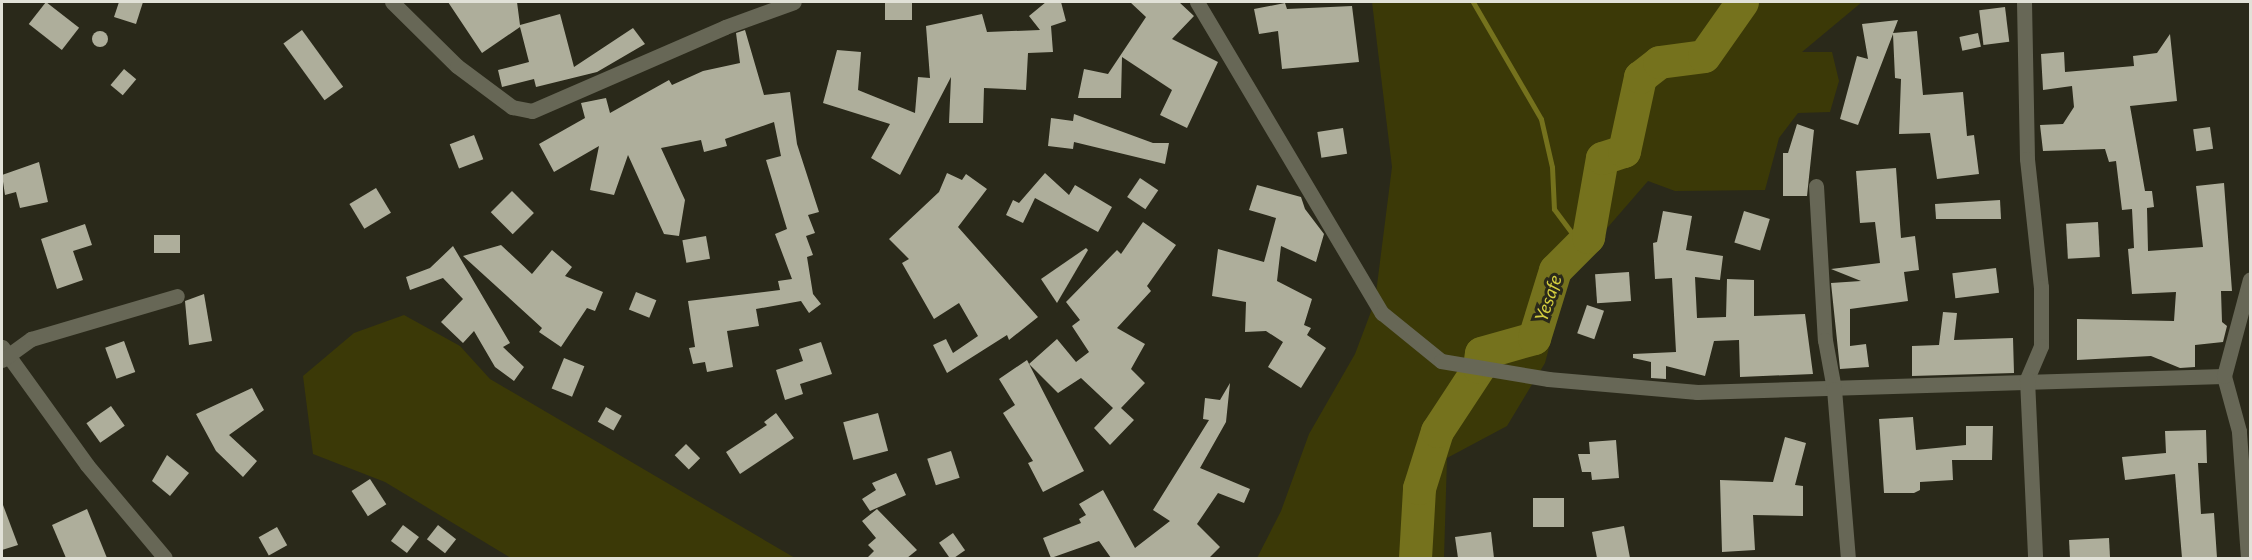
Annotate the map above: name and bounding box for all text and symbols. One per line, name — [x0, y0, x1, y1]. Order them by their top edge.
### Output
water label: Yesafe — [1530, 272, 1566, 324]

